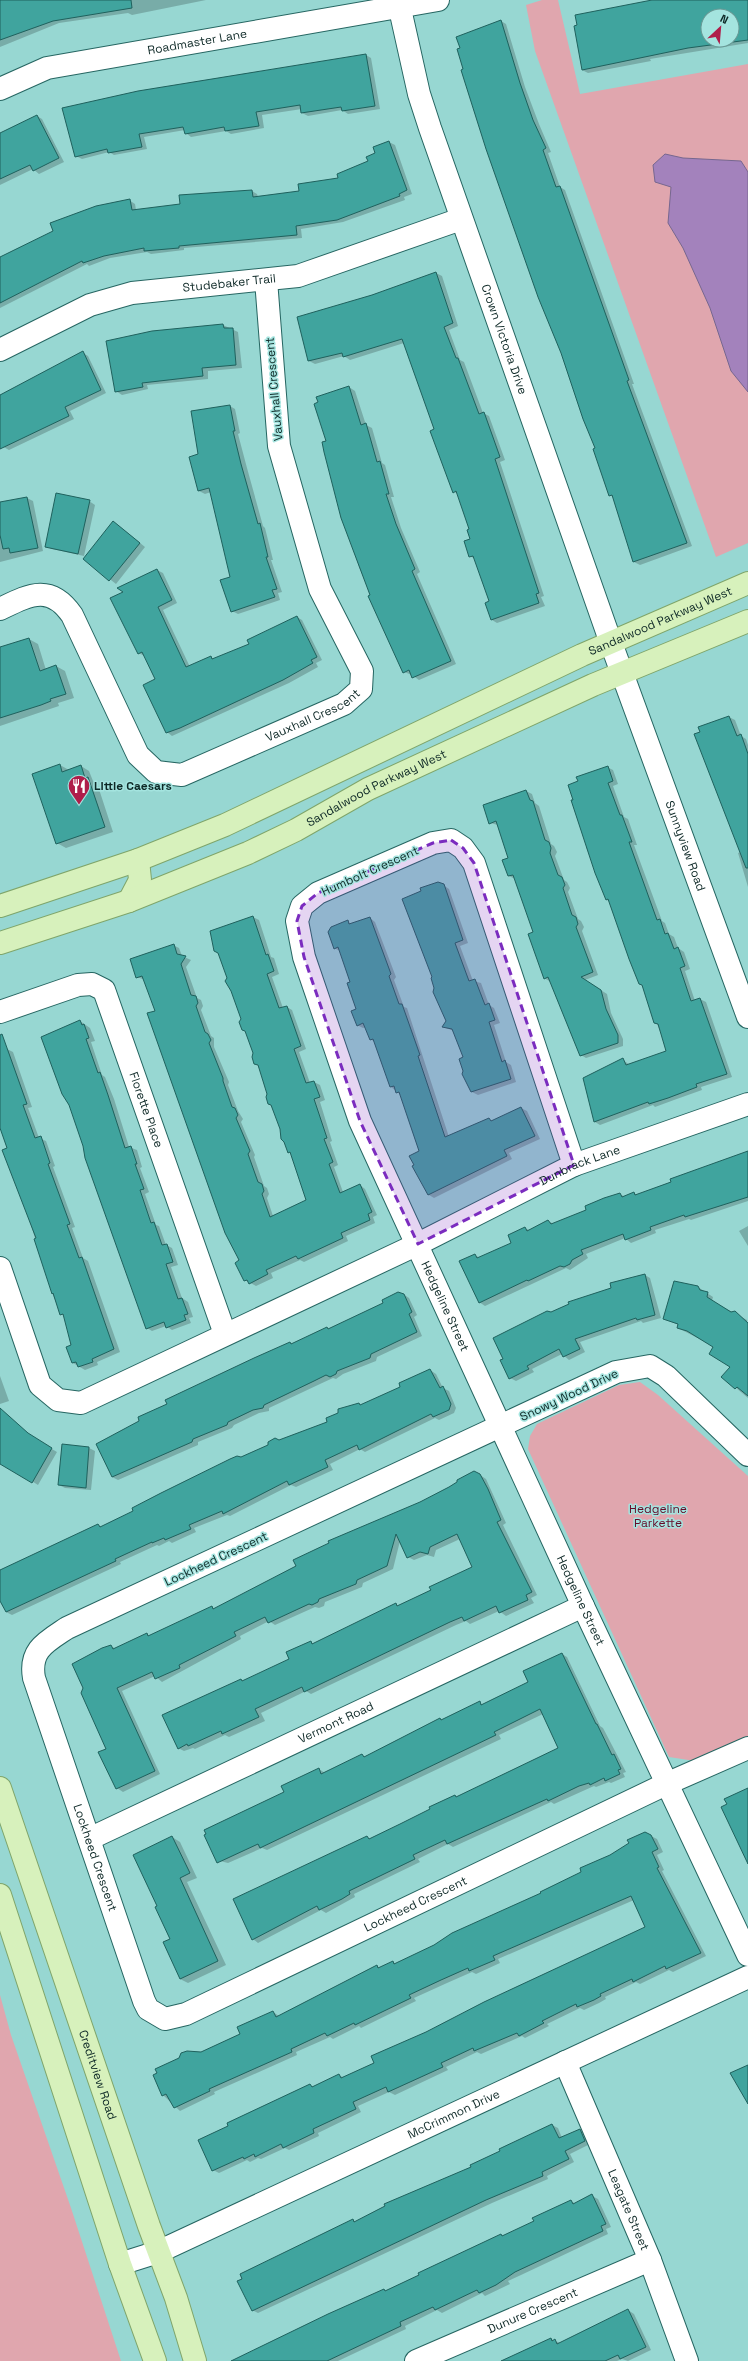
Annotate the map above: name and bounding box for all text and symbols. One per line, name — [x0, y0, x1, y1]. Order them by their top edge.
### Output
north arrow — [700, 8, 740, 48]
text: N — [718, 11, 731, 27]
street label: Roadmaster Lane — [146, 25, 248, 58]
street label: Studebaker Trail — [182, 270, 277, 296]
street label: Crown Victoria Drive — [478, 282, 531, 396]
street label: Vauxhall Crescent — [262, 337, 286, 441]
street label: Sandalwood Parkway West — [586, 583, 735, 659]
street label: Vauxhall Crescent — [263, 685, 364, 745]
street label: Sandalwood Parkway West — [304, 746, 449, 830]
restaurant icon: Little Caesars — [66, 773, 92, 806]
place label: Little Caesars — [94, 778, 172, 794]
street label: Sunnyview Road — [661, 798, 709, 893]
street label: Humbolt Crescent — [319, 842, 421, 900]
street label: Florette Place — [125, 1070, 167, 1150]
street label: Dunbrack Lane — [537, 1141, 622, 1189]
street label: Hedgeline Street — [417, 1258, 473, 1354]
street label: Snowy Wood Drive — [517, 1365, 621, 1425]
park label: Hedgeline Parkette — [629, 1501, 687, 1531]
street label: Lockheed Crescent — [162, 1528, 270, 1590]
street label: Hedgeline Street — [553, 1553, 609, 1648]
street label: Vermont Road — [296, 1698, 376, 1747]
street label: Lockheed Crescent — [70, 1802, 121, 1914]
street label: Lockheed Crescent — [361, 1873, 470, 1936]
street label: Creditview Road — [75, 2028, 120, 2122]
street label: McCrimmon Drive — [405, 2086, 502, 2143]
street label: Leagate Street — [604, 2167, 653, 2253]
street label: Dunure Crescent — [485, 2284, 580, 2337]

